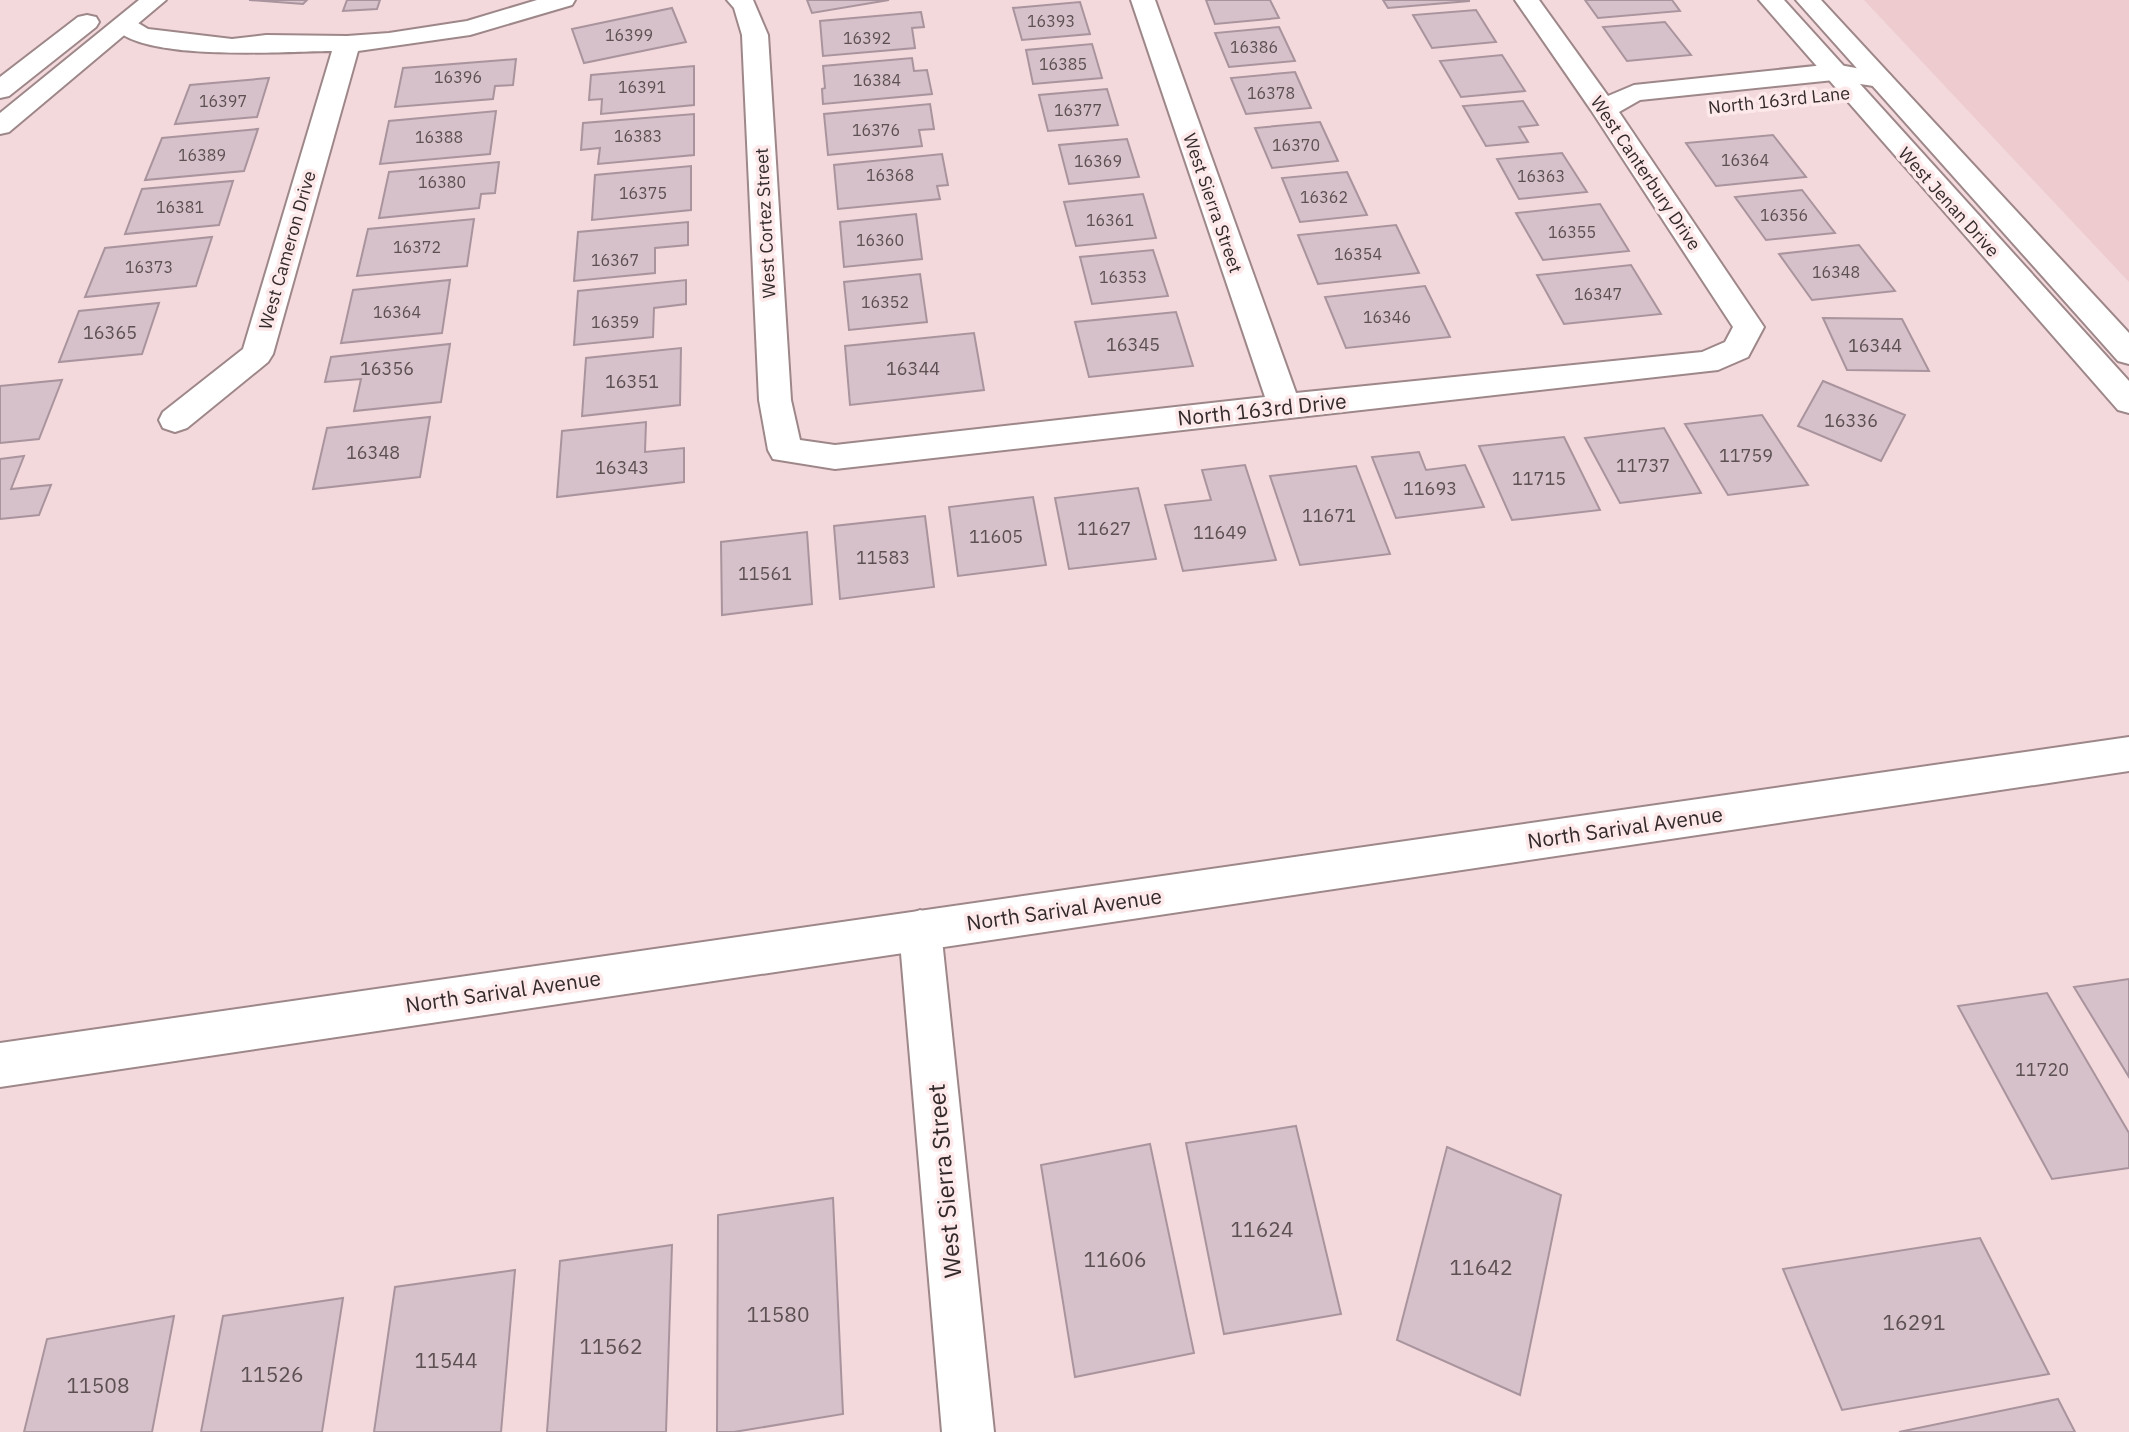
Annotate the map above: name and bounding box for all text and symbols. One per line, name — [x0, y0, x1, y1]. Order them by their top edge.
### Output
house number: 16393 — [1027, 11, 1075, 31]
house number: 16399 — [605, 25, 653, 45]
house number: 16392 — [843, 28, 891, 48]
house number: 16386 — [1230, 37, 1278, 57]
house number: 16385 — [1039, 54, 1087, 74]
house number: 16396 — [434, 67, 482, 87]
house number: 16384 — [853, 70, 901, 90]
house number: 16391 — [618, 77, 666, 97]
street label: North 163rd Lane — [1707, 81, 1851, 119]
house number: 16378 — [1247, 83, 1295, 103]
house number: 16397 — [199, 91, 247, 111]
street label: West Canterbury Drive — [1586, 92, 1706, 255]
house number: 16377 — [1054, 100, 1102, 120]
house number: 16376 — [852, 120, 900, 140]
house number: 16383 — [614, 126, 662, 146]
house number: 16388 — [415, 127, 463, 147]
street label: West Sierra Street — [1178, 130, 1248, 276]
house number: 16370 — [1272, 135, 1320, 155]
street label: West Jenan Drive — [1894, 142, 2004, 262]
house number: 16389 — [178, 145, 226, 165]
street label: West Cortez Street — [750, 147, 780, 299]
house number: 16364 — [1721, 150, 1769, 170]
house number: 16369 — [1074, 151, 1122, 171]
house number: 16368 — [866, 165, 914, 185]
house number: 16363 — [1517, 166, 1565, 186]
street label: West Cameron Drive — [253, 168, 321, 332]
house number: 16380 — [418, 172, 466, 192]
house number: 16375 — [619, 183, 667, 203]
house number: 16362 — [1300, 187, 1348, 207]
house number: 16381 — [156, 197, 204, 217]
house number: 16356 — [1760, 205, 1808, 225]
house number: 16361 — [1086, 210, 1134, 230]
house number: 16355 — [1548, 222, 1596, 242]
house number: 16360 — [856, 230, 904, 250]
house number: 16372 — [393, 237, 441, 257]
house number: 16354 — [1334, 244, 1382, 264]
house number: 16367 — [591, 250, 639, 270]
house number: 16373 — [125, 257, 173, 277]
house number: 16348 — [1812, 262, 1860, 282]
house number: 16353 — [1099, 267, 1147, 287]
house number: 16347 — [1574, 284, 1622, 304]
house number: 16352 — [861, 292, 909, 312]
house number: 16364 — [373, 302, 421, 322]
house number: 16346 — [1363, 307, 1411, 327]
house number: 16359 — [591, 312, 639, 332]
house number: 16365 — [83, 321, 137, 344]
house number: 16345 — [1106, 333, 1160, 356]
house number: 16344 — [1848, 334, 1902, 357]
house number: 16356 — [360, 357, 414, 380]
house number: 16344 — [886, 357, 940, 380]
house number: 16351 — [605, 370, 659, 393]
street label: North 163rd Drive — [1176, 386, 1348, 432]
house number: 16336 — [1824, 409, 1878, 432]
house number: 16348 — [346, 441, 400, 464]
house number: 11759 — [1719, 444, 1773, 467]
house number: 11737 — [1616, 454, 1670, 477]
house number: 16343 — [595, 456, 649, 479]
house number: 11715 — [1512, 467, 1566, 490]
house number: 11693 — [1403, 477, 1457, 500]
house number: 11671 — [1302, 504, 1356, 527]
house number: 11627 — [1077, 517, 1131, 540]
house number: 11649 — [1193, 521, 1247, 544]
house number: 11605 — [969, 525, 1023, 548]
house number: 11583 — [856, 546, 910, 569]
house number: 11561 — [738, 562, 792, 585]
street label: North Sarival Avenue — [1525, 799, 1725, 855]
street label: North Sarival Avenue — [964, 881, 1164, 937]
street label: North Sarival Avenue — [403, 963, 603, 1019]
house number: 11720 — [2015, 1058, 2069, 1081]
street label: West Sierra Street — [920, 1083, 968, 1279]
house number: 11624 — [1231, 1215, 1294, 1243]
house number: 11606 — [1084, 1245, 1147, 1273]
house number: 11642 — [1450, 1253, 1513, 1281]
house number: 11580 — [747, 1300, 810, 1328]
house number: 16291 — [1883, 1308, 1946, 1336]
house number: 11562 — [580, 1332, 643, 1360]
house number: 11544 — [415, 1346, 478, 1374]
house number: 11526 — [241, 1360, 304, 1388]
house number: 11508 — [67, 1371, 130, 1399]

